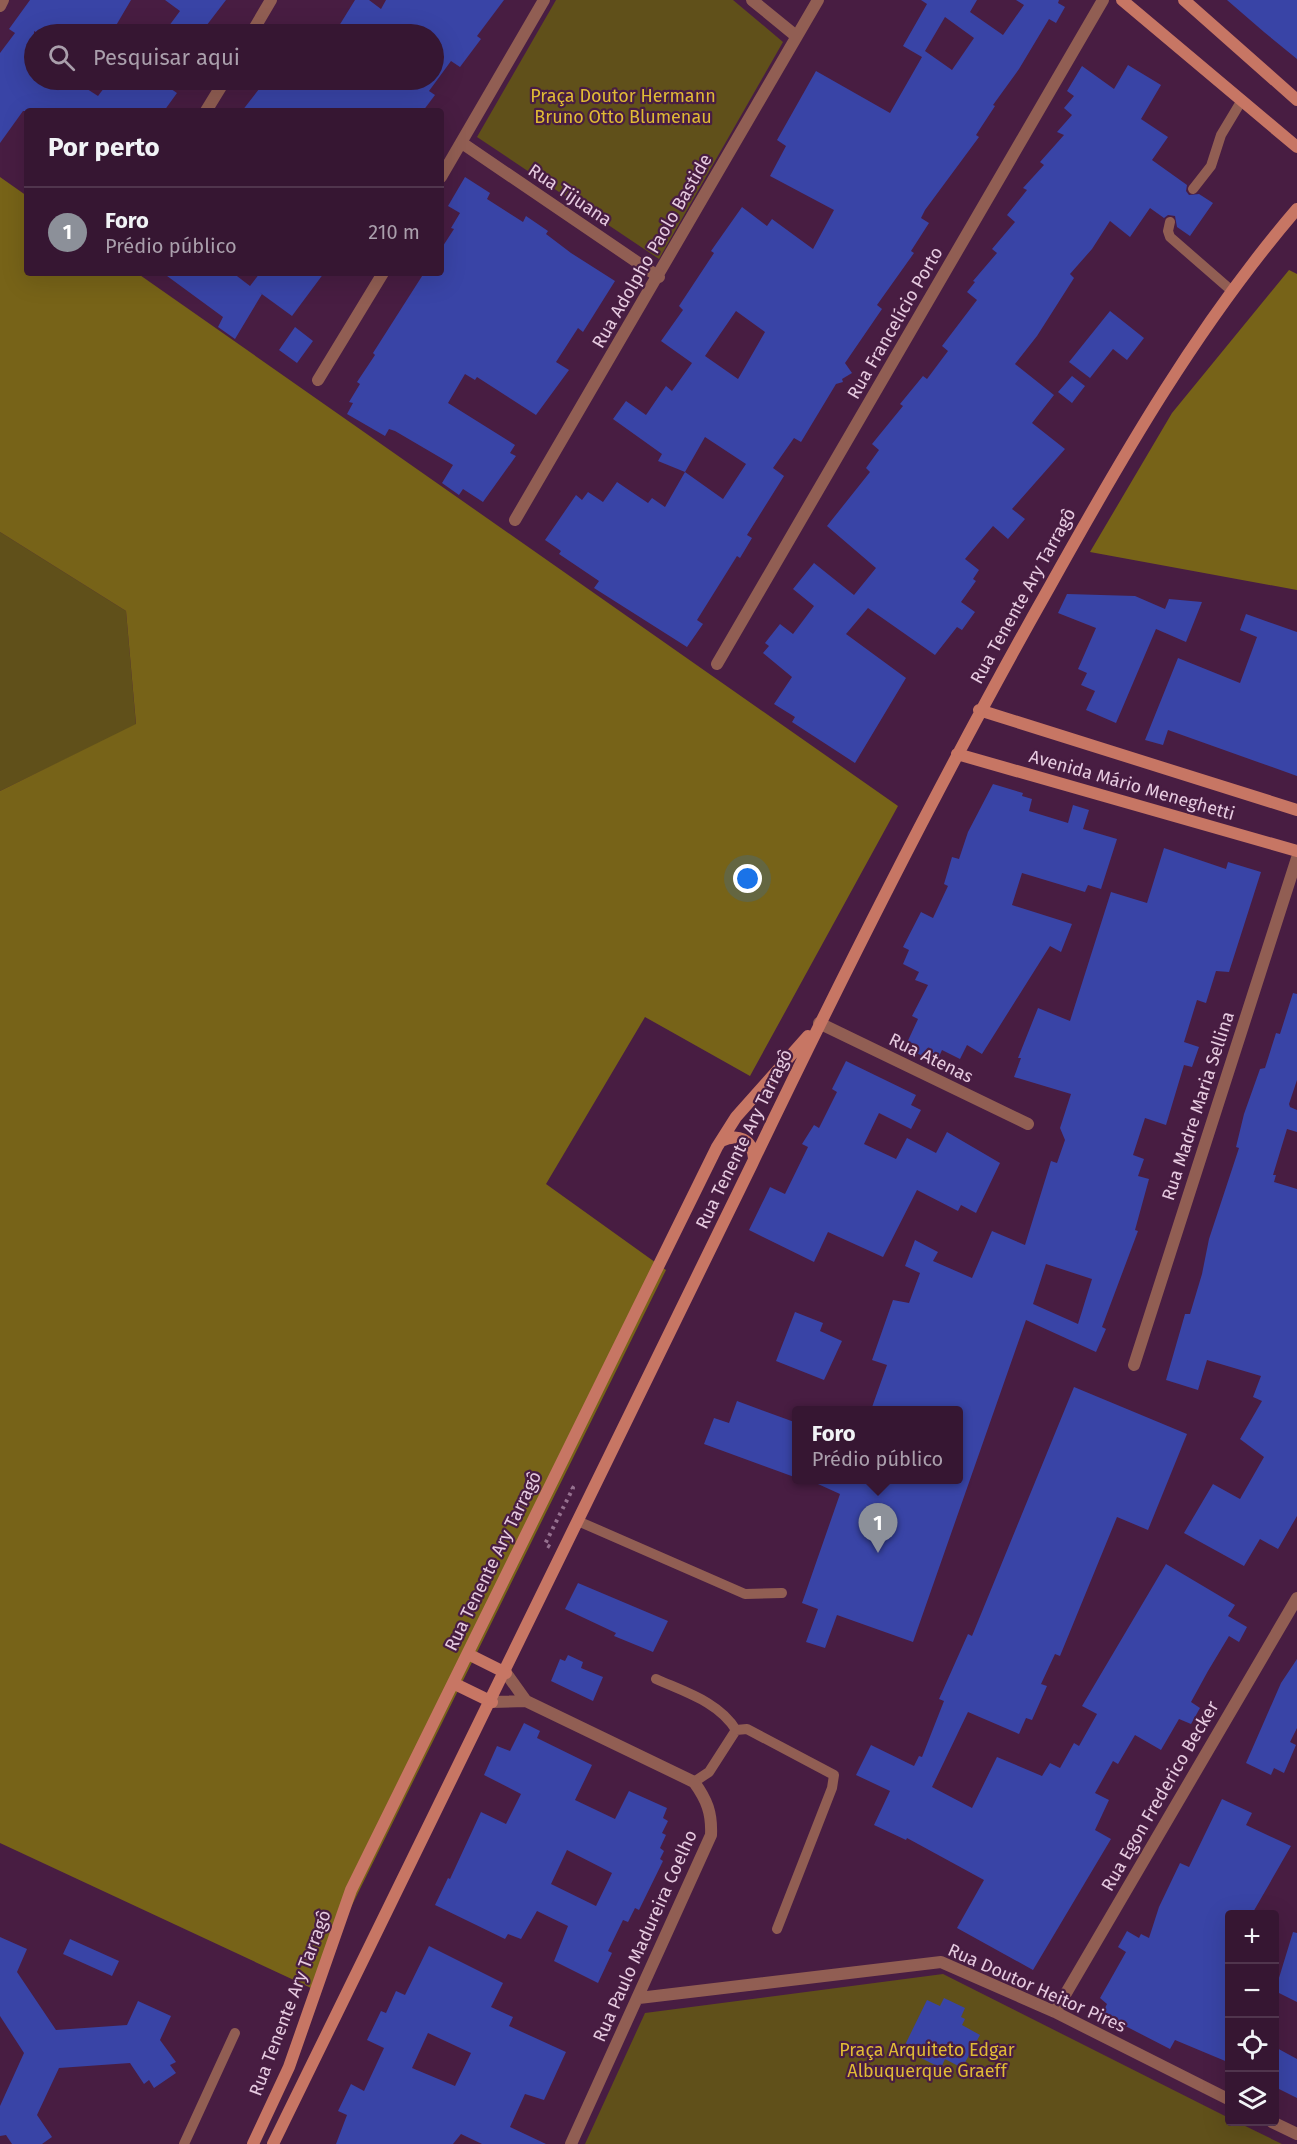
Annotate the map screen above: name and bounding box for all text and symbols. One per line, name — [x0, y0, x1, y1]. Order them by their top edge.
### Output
search box — [24, 24, 444, 90]
icon: search — [45, 41, 78, 74]
text: Pesquisar aqui — [93, 44, 240, 71]
park label: Praça Doutor Hermann Bruno Otto Blumenau — [530, 85, 716, 128]
text: Por perto — [48, 132, 160, 163]
street label: Rua Adolpho Paolo Bastide — [587, 150, 717, 352]
street label: Rua Tijuana — [524, 159, 616, 231]
text: Foro — [105, 207, 149, 234]
text: 1 — [63, 220, 72, 244]
text: 210 m — [368, 220, 420, 244]
text: Prédio público — [105, 234, 237, 258]
street label: Rua Francelício Porto — [842, 243, 948, 403]
street label: Rua Tenente Ary Tarragô — [966, 504, 1080, 688]
street label: Avenida Mário Meneghetti — [1027, 745, 1237, 825]
your location — [733, 864, 762, 893]
street label: Rua Madre Maria Sellina — [1157, 1009, 1239, 1203]
street label: Rua Atenas — [885, 1028, 977, 1088]
street label: Rua Tenente Ary Tarragô — [691, 1045, 797, 1233]
popup — [792, 1406, 963, 1484]
text: Foro — [812, 1420, 856, 1447]
text: Prédio público — [812, 1447, 943, 1471]
street label: Rua Tenente Ary Tarragô — [440, 1467, 546, 1655]
pin: 1 — [858, 1504, 898, 1553]
street label: Rua Egon Frederico Becker — [1097, 1697, 1224, 1895]
street label: Rua Paulo Madureira Coelho — [588, 1827, 702, 2045]
street label: Rua Tenente Ary Tarragô — [244, 1907, 336, 2099]
map controls — [1225, 1910, 1279, 2126]
button: + — [1225, 1910, 1279, 1964]
street label: Rua Doutor Heitor Pires — [944, 1939, 1130, 2037]
button: − — [1225, 1964, 1279, 2018]
button: locate — [1225, 2018, 1279, 2072]
park label: Praça Arquiteto Edgar Albuquerque Graeff — [839, 2039, 1015, 2082]
button: layers — [1225, 2072, 1279, 2126]

